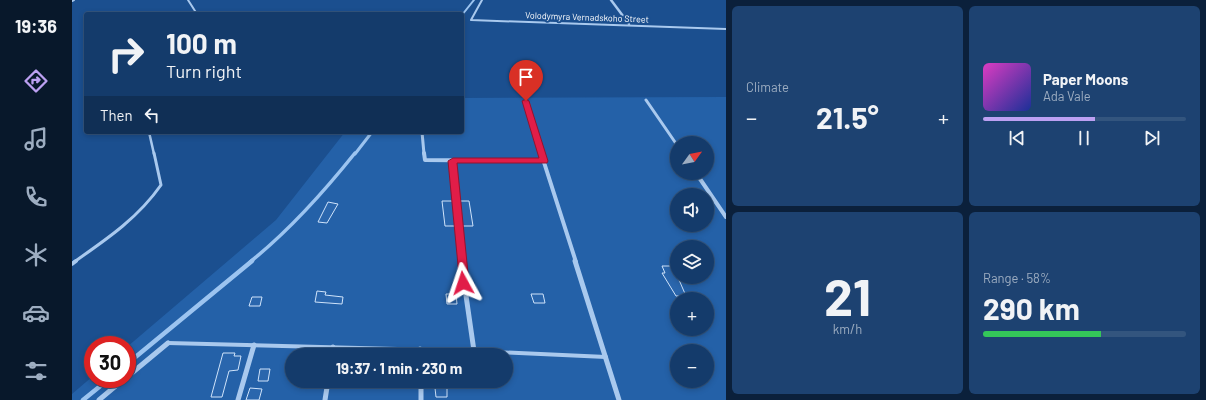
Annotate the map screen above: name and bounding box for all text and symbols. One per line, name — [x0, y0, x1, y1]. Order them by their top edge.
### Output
street label: Volodymyra Vernadskoho Street — [525, 9, 649, 25]
text: 19:36 — [15, 15, 57, 37]
text: 100 m — [166, 26, 237, 60]
icon: right — [100, 28, 152, 80]
text: Turn right — [166, 60, 242, 82]
pin — [509, 60, 543, 101]
icon: arrive — [515, 66, 537, 88]
icon: directions — [22, 67, 50, 95]
text: Paper Moons — [1043, 70, 1128, 88]
text: Climate — [746, 79, 789, 95]
text: Ada Vale — [1043, 88, 1091, 104]
text: 21.5° — [816, 99, 879, 135]
icon: left — [141, 104, 163, 126]
text: − — [746, 104, 757, 130]
text: + — [938, 104, 949, 130]
text: Then — [100, 106, 133, 124]
icon: music — [22, 125, 50, 153]
icon: previous — [1006, 127, 1028, 149]
icon: pause — [1073, 127, 1095, 149]
icon: next — [1141, 127, 1163, 149]
north arrow — [670, 136, 714, 180]
map controls — [670, 136, 714, 388]
icon: phone — [22, 183, 50, 211]
button: sound — [670, 188, 714, 232]
button: layers — [670, 240, 714, 284]
icon: climate — [22, 241, 50, 269]
position arrow — [442, 262, 484, 304]
text: 21 — [824, 264, 871, 326]
text: Range · 58% — [983, 270, 1051, 286]
text: 290 km — [983, 290, 1080, 326]
button: + — [670, 292, 714, 336]
icon: car — [22, 299, 50, 327]
text: km/h — [833, 321, 862, 337]
speed limit sign: 30 — [84, 336, 136, 388]
button: − — [670, 344, 714, 388]
icon: filters — [22, 357, 50, 385]
text: 19:37 · 1 min · 230 m — [336, 359, 462, 377]

